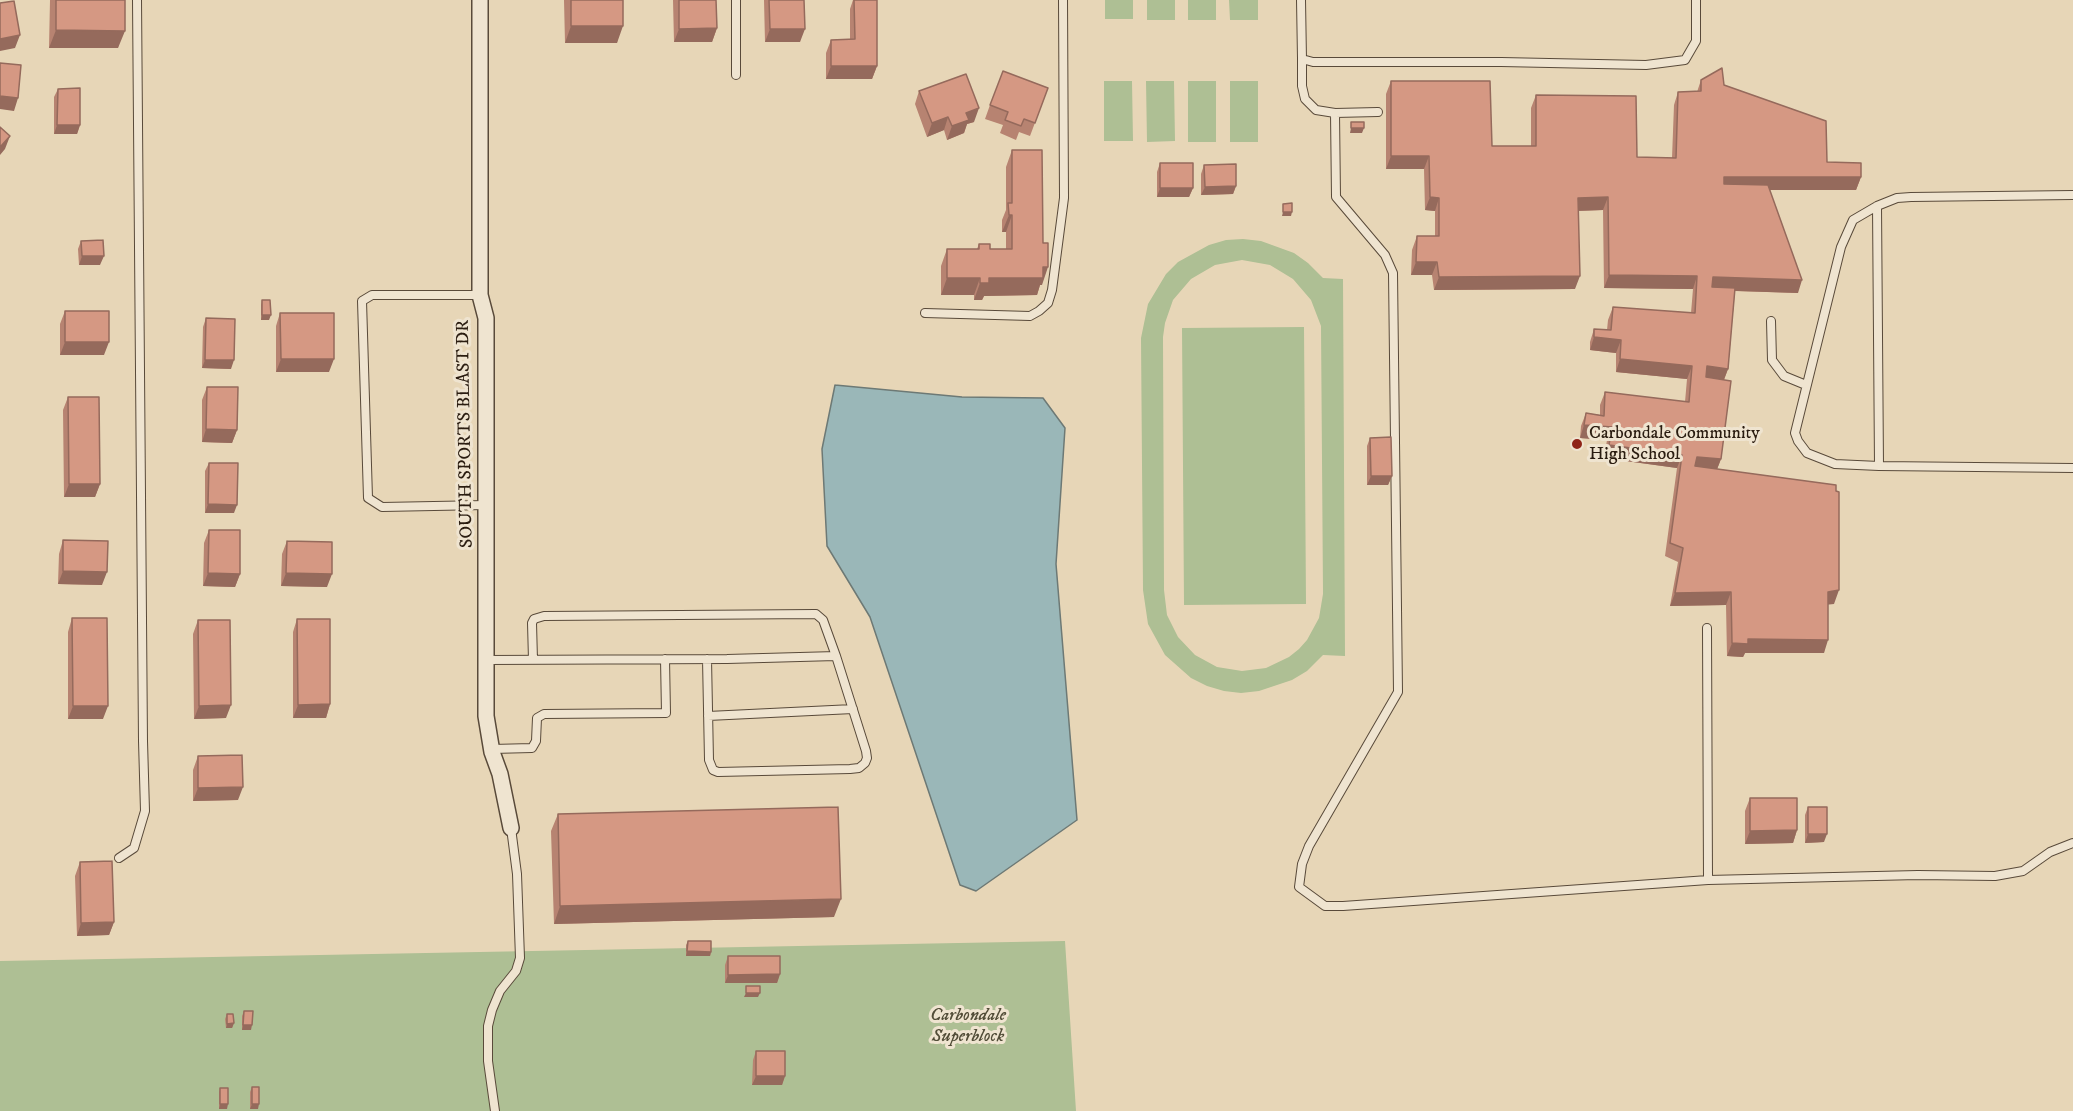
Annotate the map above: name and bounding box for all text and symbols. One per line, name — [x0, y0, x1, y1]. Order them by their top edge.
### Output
street label: SOUTH SPORTS BLAST DR — [453, 320, 479, 548]
place label: Carbondale Community High School — [1589, 423, 1760, 466]
marker: Carbondale Community High School — [1570, 437, 1584, 451]
park label: Carbondale Superblock — [930, 1005, 1006, 1048]

